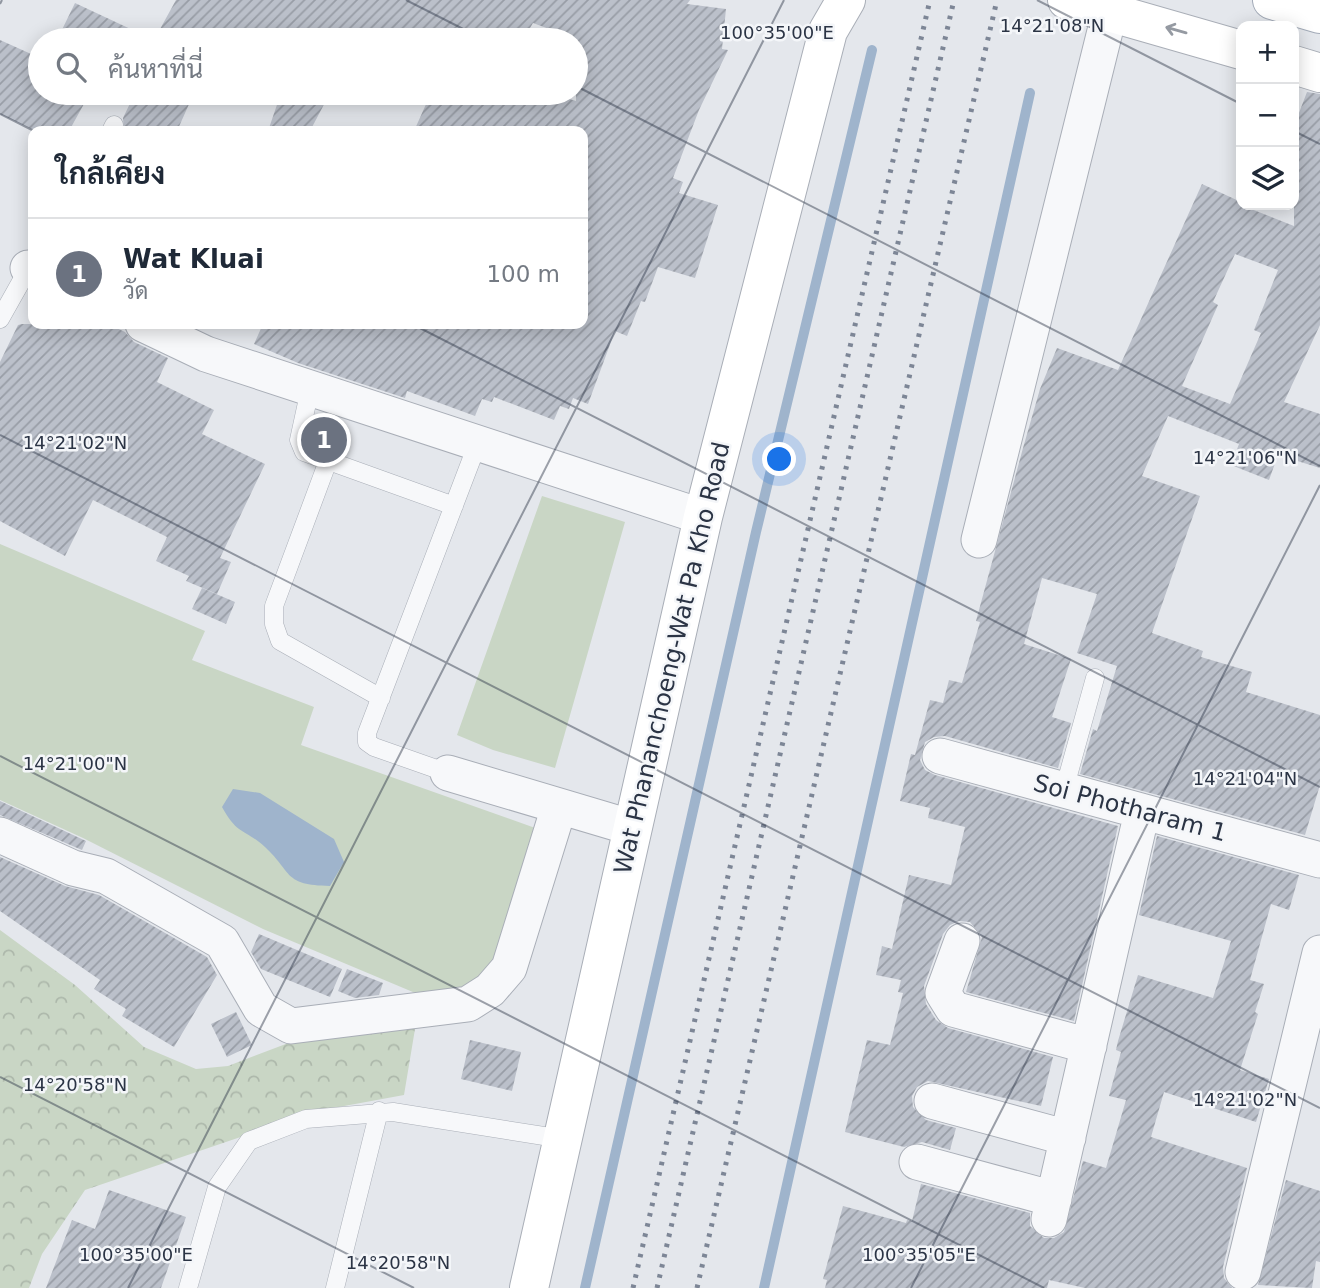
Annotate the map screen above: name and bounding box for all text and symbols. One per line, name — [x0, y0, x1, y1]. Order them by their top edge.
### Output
text: 14°21'08"N — [1000, 15, 1104, 36]
map controls — [1236, 21, 1299, 210]
button: + — [1236, 21, 1299, 84]
text: 100°35'00"E — [720, 22, 834, 43]
one-way arrow — [1165, 23, 1187, 36]
search box — [28, 28, 588, 105]
icon: search — [52, 48, 90, 86]
text: ค้นหาที่นี่ — [108, 54, 203, 84]
button: − — [1236, 84, 1299, 147]
button: layers — [1236, 147, 1299, 210]
text: ใกล้เคียง — [56, 156, 165, 191]
text: Wat Kluai — [123, 244, 264, 274]
text: 1 — [71, 261, 87, 287]
text: 100 m — [486, 261, 560, 287]
text: วัด — [123, 278, 148, 304]
pin: 1 — [301, 414, 347, 466]
text: 14°21'02"N — [23, 432, 127, 453]
street label: Wat Phananchoeng-Wat Pa Kho Road — [609, 439, 735, 877]
your location — [762, 442, 796, 476]
text: 14°21'06"N — [1193, 447, 1297, 468]
text: 14°21'00"N — [23, 753, 127, 774]
text: 14°21'04"N — [1193, 768, 1297, 789]
street label: Soi Photharam 1 — [1030, 769, 1230, 847]
text: 14°20'58"N — [23, 1074, 127, 1095]
text: 14°21'02"N — [1193, 1089, 1297, 1110]
text: 100°35'00"E — [79, 1244, 193, 1265]
text: 100°35'05"E — [862, 1244, 976, 1265]
text: 14°20'58"N — [346, 1252, 450, 1273]

